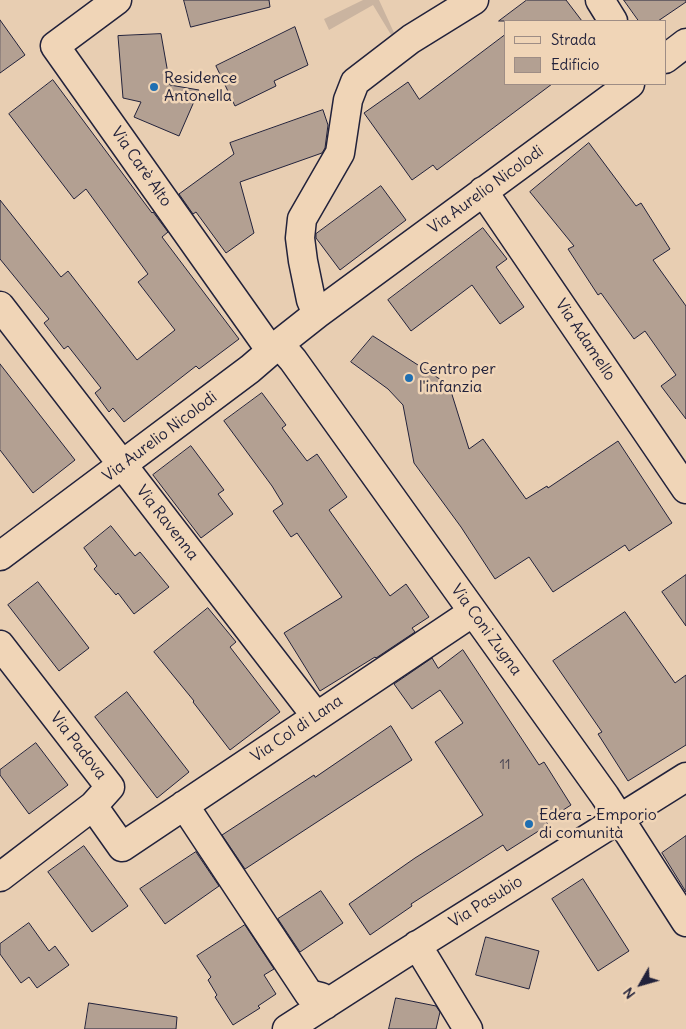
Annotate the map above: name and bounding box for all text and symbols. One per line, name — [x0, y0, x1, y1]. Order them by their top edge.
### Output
legend — [503, 20, 666, 85]
text: Strada — [551, 30, 596, 49]
text: Edificio — [551, 55, 599, 74]
place label: Residence Antonella — [164, 68, 237, 106]
marker: Residence Antonella — [148, 81, 160, 93]
street label: Via Carè Alto — [107, 123, 175, 211]
street label: Via Aurelio Nicolodi — [425, 142, 547, 238]
street label: Via Adamello — [551, 296, 619, 384]
place label: Centro per l'infanzia — [419, 359, 496, 397]
marker: Centro per l'infanzia — [403, 372, 415, 384]
street label: Via Aurelio Nicolodi — [99, 388, 221, 486]
street label: Via Ravenna — [132, 482, 202, 564]
street label: Via Coni Zugna — [447, 581, 525, 679]
street label: Via Col di Lana — [248, 691, 346, 767]
street label: Via Padova — [46, 709, 110, 783]
house number: 11 — [499, 757, 511, 773]
place label: Edera - Emporio di comunità — [539, 805, 657, 843]
marker: Edera - Emporio di comunità — [523, 818, 535, 830]
street label: Via Pasubio — [446, 872, 526, 932]
north arrow — [616, 959, 666, 1009]
text: N — [619, 984, 639, 1003]

